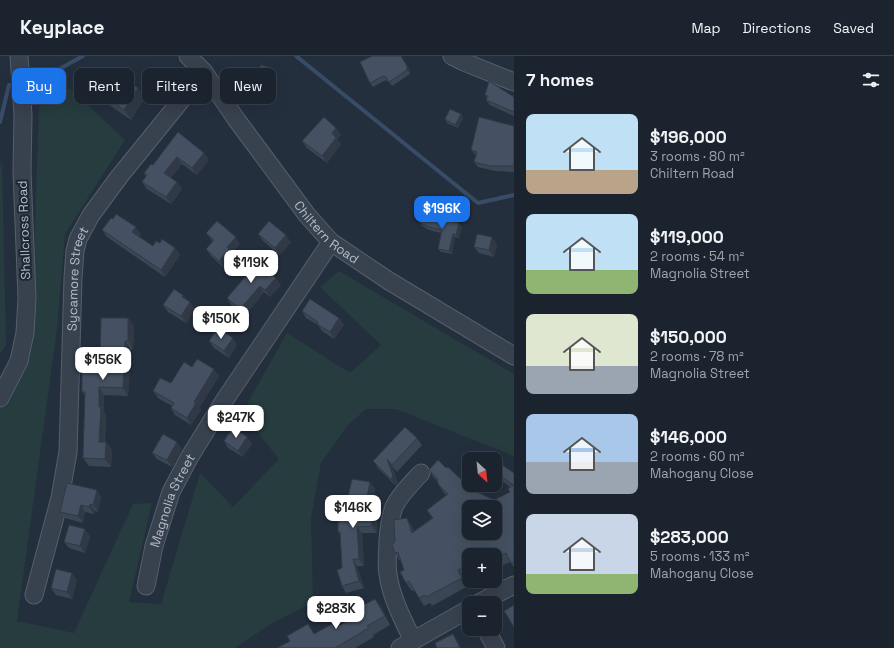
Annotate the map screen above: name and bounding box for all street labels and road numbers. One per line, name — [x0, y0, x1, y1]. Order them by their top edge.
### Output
street label: Shallcross Road — [14, 180, 34, 280]
street label: Chiltern Road — [291, 197, 362, 267]
street label: Sycamore Street — [63, 223, 92, 331]
street label: Magnolia Street — [146, 450, 198, 549]

